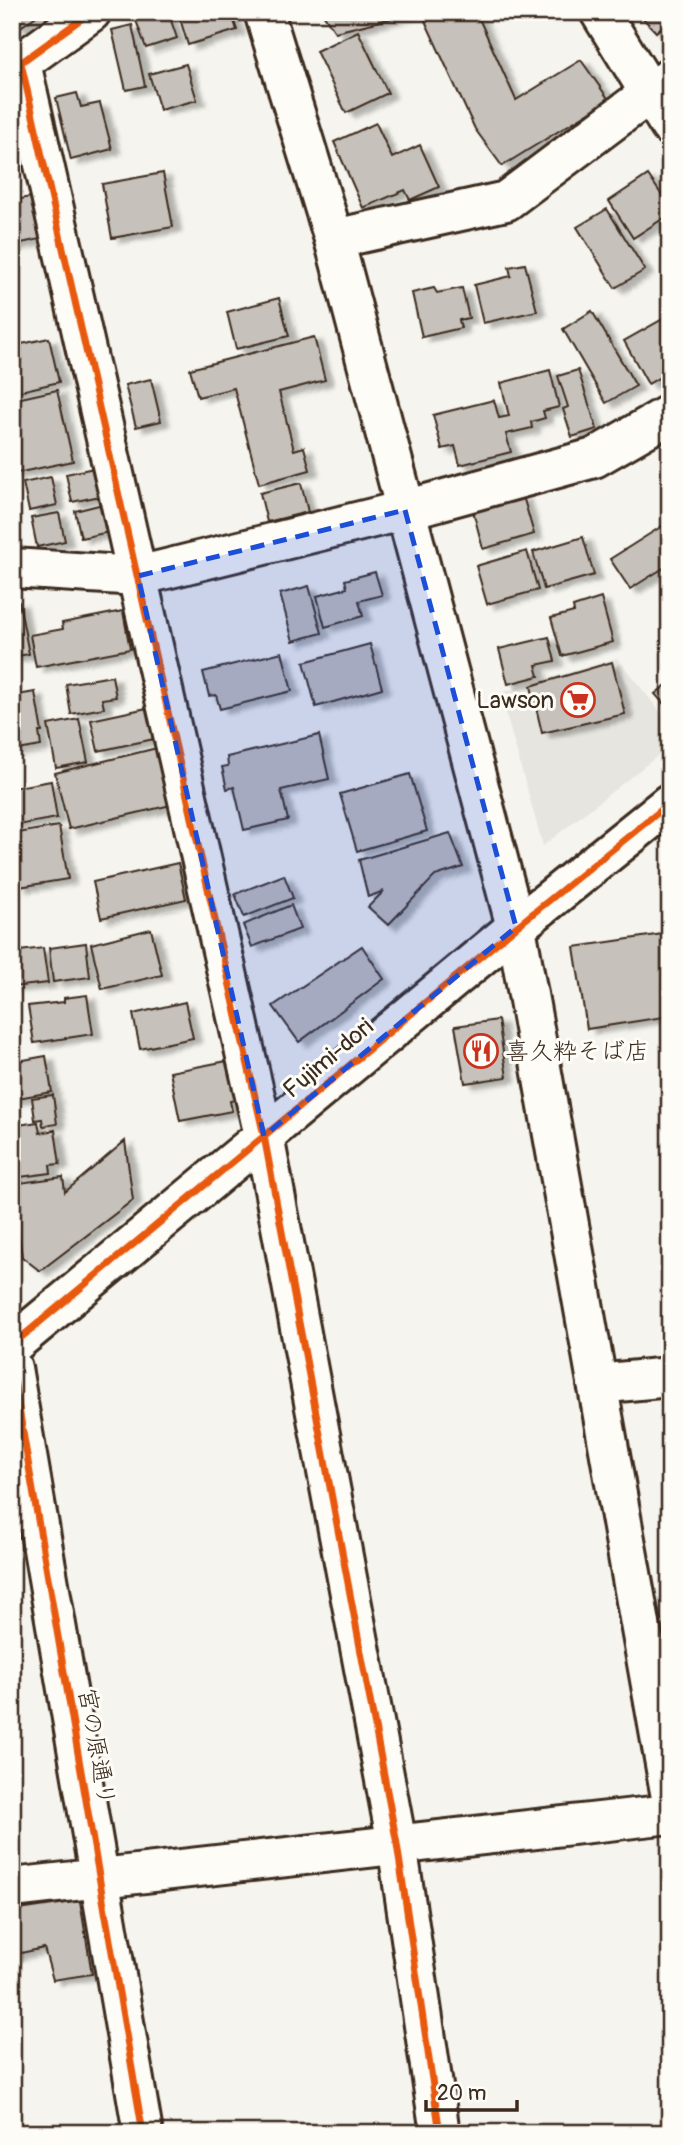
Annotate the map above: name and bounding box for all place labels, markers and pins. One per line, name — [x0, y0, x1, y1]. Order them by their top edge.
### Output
supermarket icon: Lawson — [559, 681, 597, 719]
place label: Lawson — [476, 686, 554, 715]
restaurant icon: 喜久粋そば店 — [462, 1032, 500, 1070]
place label: 喜久粋そば店 — [505, 1037, 649, 1066]

